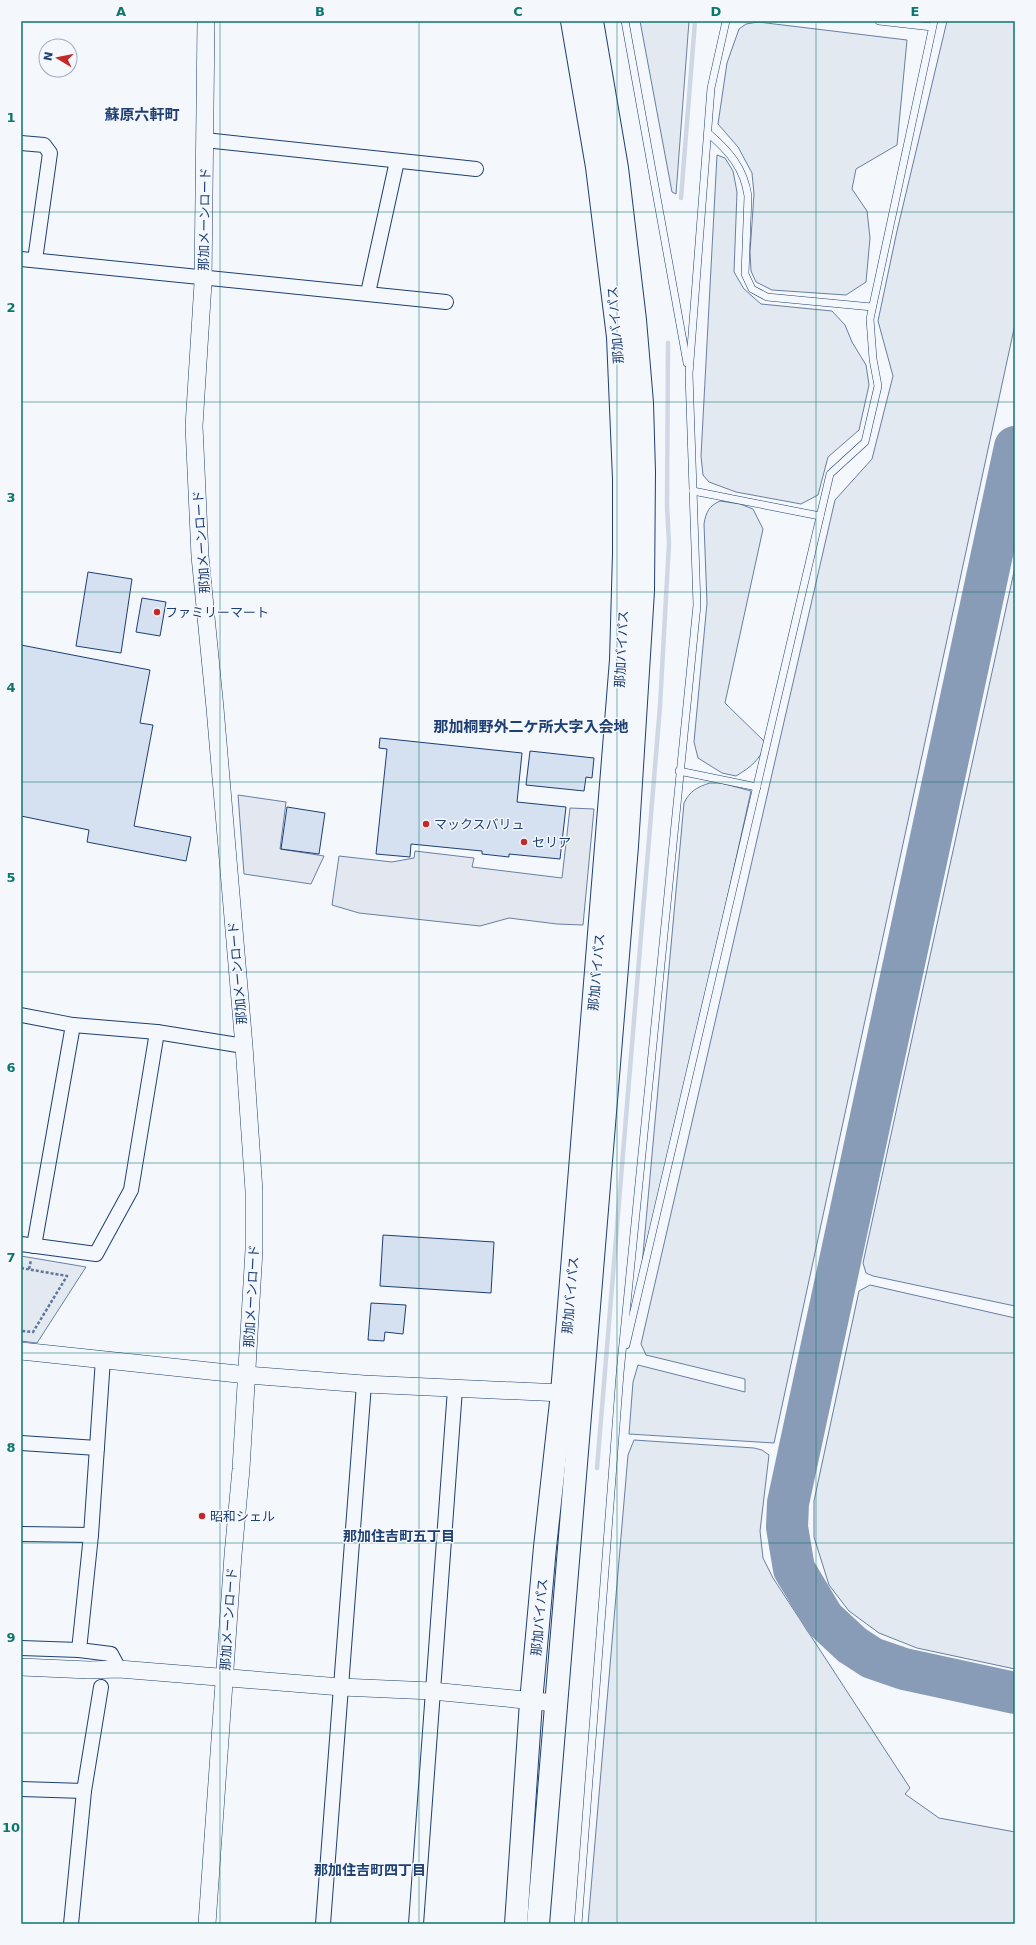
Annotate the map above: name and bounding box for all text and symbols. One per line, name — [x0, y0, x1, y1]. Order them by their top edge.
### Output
text: A — [116, 4, 126, 19]
text: B — [315, 4, 325, 19]
text: C — [513, 4, 523, 19]
text: D — [711, 4, 722, 19]
text: E — [911, 4, 919, 19]
north arrow — [38, 38, 78, 78]
text: N — [41, 51, 56, 62]
district label: 蘇原六軒町 — [104, 106, 180, 124]
text: 1 — [6, 110, 16, 125]
street label: 那加メーンロード — [196, 167, 213, 271]
street label: 那加バイパス — [605, 286, 626, 364]
text: 2 — [6, 300, 16, 315]
text: 3 — [6, 490, 16, 505]
street label: 那加メーンロード — [190, 490, 213, 594]
place label: ファミリーマート — [165, 605, 269, 620]
marker: ファミリーマート — [152, 607, 162, 617]
street label: 那加バイパス — [612, 610, 631, 688]
text: 4 — [6, 680, 16, 695]
district label: 那加桐野外二ケ所大字入会地 — [433, 718, 629, 736]
place label: マックスバリュ — [434, 817, 525, 832]
marker: マックスバリュ — [421, 819, 431, 829]
place label: セリア — [532, 835, 571, 850]
marker: セリア — [519, 837, 529, 847]
text: 5 — [6, 870, 16, 885]
street label: 那加メーンロード — [226, 921, 249, 1025]
street label: 那加バイパス — [586, 933, 607, 1011]
text: 6 — [6, 1060, 16, 1075]
street label: 那加メーンロード — [241, 1244, 262, 1348]
text: 7 — [6, 1250, 16, 1265]
street label: 那加バイパス — [560, 1256, 581, 1334]
text: 8 — [6, 1440, 16, 1455]
place label: 昭和シェル — [210, 1509, 275, 1524]
marker: 昭和シェル — [197, 1511, 207, 1521]
district label: 那加住吉町五丁目 — [343, 1528, 455, 1544]
street label: 那加メーンロード — [217, 1567, 240, 1671]
street label: 那加バイパス — [529, 1578, 550, 1656]
text: 9 — [6, 1630, 16, 1645]
text: 10 — [2, 1820, 20, 1835]
district label: 那加住吉町四丁目 — [314, 1862, 426, 1878]

